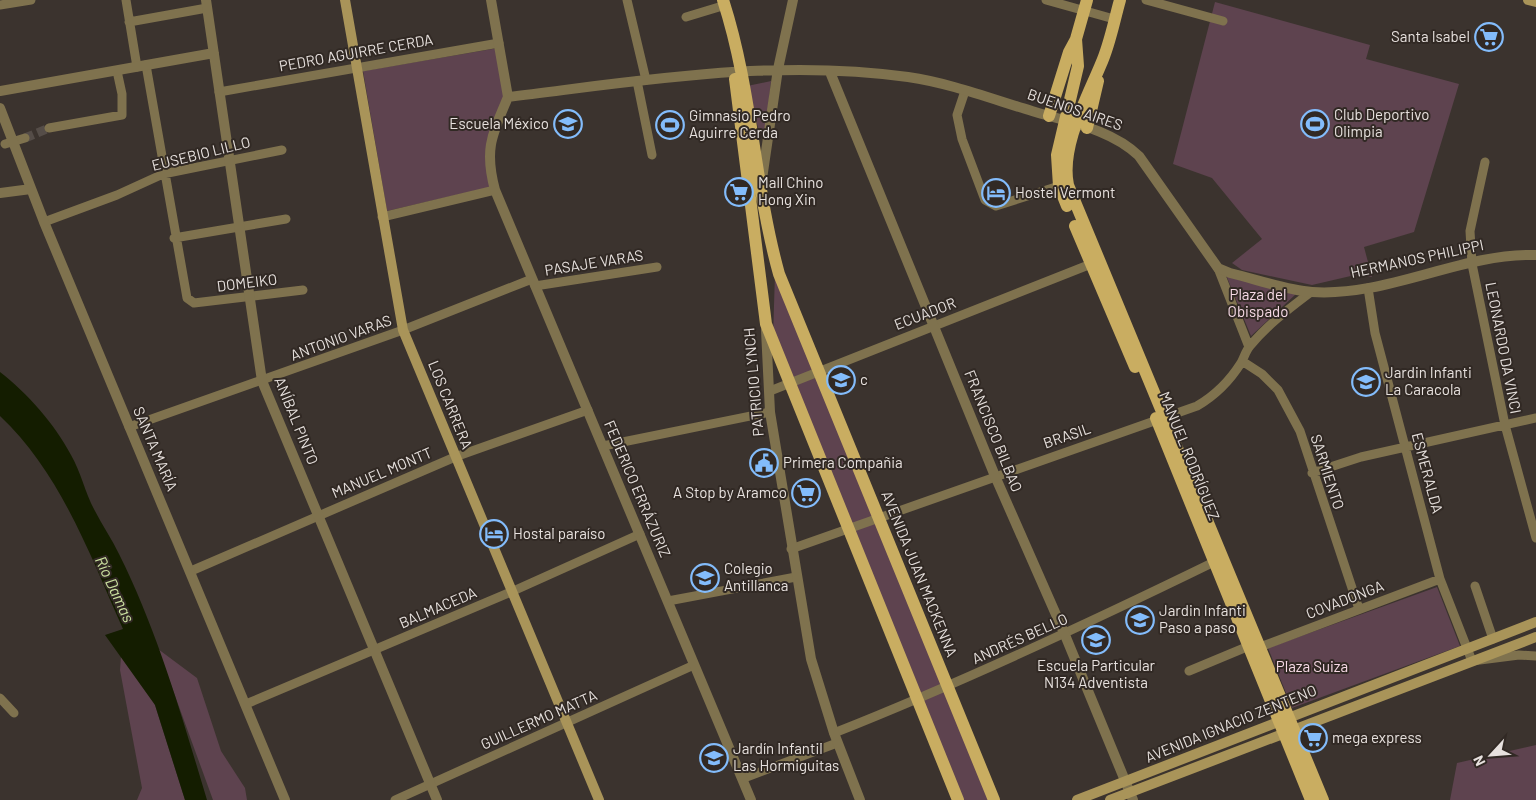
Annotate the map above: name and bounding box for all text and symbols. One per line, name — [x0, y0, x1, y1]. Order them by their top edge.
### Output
supermarket icon: Santa Isabel — [1474, 22, 1504, 52]
place label: Santa Isabel — [1391, 27, 1470, 45]
street label: PEDRO AGUIRRE CERDA — [277, 30, 434, 74]
street label: BUENOS AIRES — [1025, 84, 1125, 134]
place label: Club Deportivo Olimpia — [1334, 105, 1429, 140]
place label: Gimnasio Pedro Aguirre Cerda — [689, 106, 791, 141]
school or university icon: Escuela México — [553, 109, 583, 139]
sports icon: Club Deportivo Olimpia — [1300, 109, 1330, 139]
sports icon: Gimnasio Pedro Aguirre Cerda — [655, 110, 685, 140]
place label: Escuela México — [449, 114, 549, 132]
street label: EUSEBIO LILLO — [150, 132, 252, 174]
place label: Mall Chino Hong Xin — [758, 173, 823, 208]
supermarket icon: Mall Chino Hong Xin — [724, 177, 754, 207]
hotel icon: Hostel Vermont — [981, 178, 1011, 208]
place label: Hostel Vermont — [1015, 183, 1115, 201]
street label: HERMANOS PHILIPPI — [1349, 235, 1485, 281]
street label: PASAJE VARAS — [543, 245, 644, 279]
street label: DOMEIKO — [216, 269, 278, 295]
street label: LEONARDO DA VINCI — [1482, 280, 1526, 415]
park label: Plaza del Obispado — [1228, 285, 1288, 320]
street label: ECUADOR — [891, 293, 958, 333]
street label: ANTONIO VARAS — [288, 310, 394, 364]
street label: PATRICIO LYNCH — [739, 327, 767, 437]
street label: LOS CARRERA — [425, 358, 477, 452]
place label: Jardin Infanti La Caracola — [1385, 363, 1472, 398]
school or university icon: c — [826, 365, 856, 395]
street label: FRANCISCO BILBAO — [961, 367, 1027, 494]
school or university icon: Jardin Infanti La Caracola — [1351, 367, 1381, 397]
place label: c — [860, 370, 868, 388]
street label: ANÍBAL PINTO — [271, 374, 323, 467]
street label: MANUEL RODRÍGUEZ — [1156, 389, 1224, 523]
street label: SANTA MARÍA — [130, 404, 182, 493]
street label: FEDERICO ERRÁZURIZ — [601, 417, 675, 560]
street label: BRASIL — [1041, 419, 1093, 452]
street label: ESMERALDA — [1409, 430, 1447, 515]
street label: SARMIENTO — [1307, 432, 1349, 512]
street label: MANUEL MONTT — [329, 443, 435, 501]
public building icon: Primera Compañia — [749, 448, 779, 478]
place label: Primera Compañia — [783, 453, 903, 471]
supermarket icon: A Stop by Aramco — [791, 478, 821, 508]
place label: A Stop by Aramco — [673, 483, 787, 501]
street label: AVENIDA JUAN MACKENNA — [878, 488, 962, 659]
hotel icon: Hostal paraíso — [479, 519, 509, 549]
place label: Hostal paraíso — [513, 524, 605, 542]
water label: Río Damas — [92, 553, 139, 625]
place label: Colegio Antillanca — [724, 559, 789, 594]
school or university icon: Colegio Antillanca — [690, 563, 720, 593]
street label: COVADONGA — [1303, 576, 1386, 622]
street label: BALMACEDA — [396, 583, 479, 631]
place label: Jardin Infanti Paso a paso — [1159, 601, 1246, 636]
school or university icon: Jardin Infanti Paso a paso — [1125, 605, 1155, 635]
street label: ANDRÉS BELLO — [969, 609, 1070, 667]
school or university icon: Escuela Particular N134 Adventista — [1081, 625, 1111, 655]
place label: Escuela Particular N134 Adventista — [1037, 656, 1156, 691]
park label: Plaza Suiza — [1276, 657, 1348, 675]
street label: AVENIDA IGNACIO ZENTENO — [1142, 680, 1319, 766]
street label: GUILLERMO MATTA — [478, 685, 600, 753]
supermarket icon: mega express — [1298, 723, 1328, 753]
place label: mega express — [1332, 728, 1422, 746]
north arrow — [1466, 730, 1516, 780]
place label: Jardín Infantil Las Hormiguitas — [733, 739, 839, 774]
school or university icon: Jardín Infantil Las Hormiguitas — [699, 743, 729, 773]
text: N — [1469, 753, 1489, 769]

